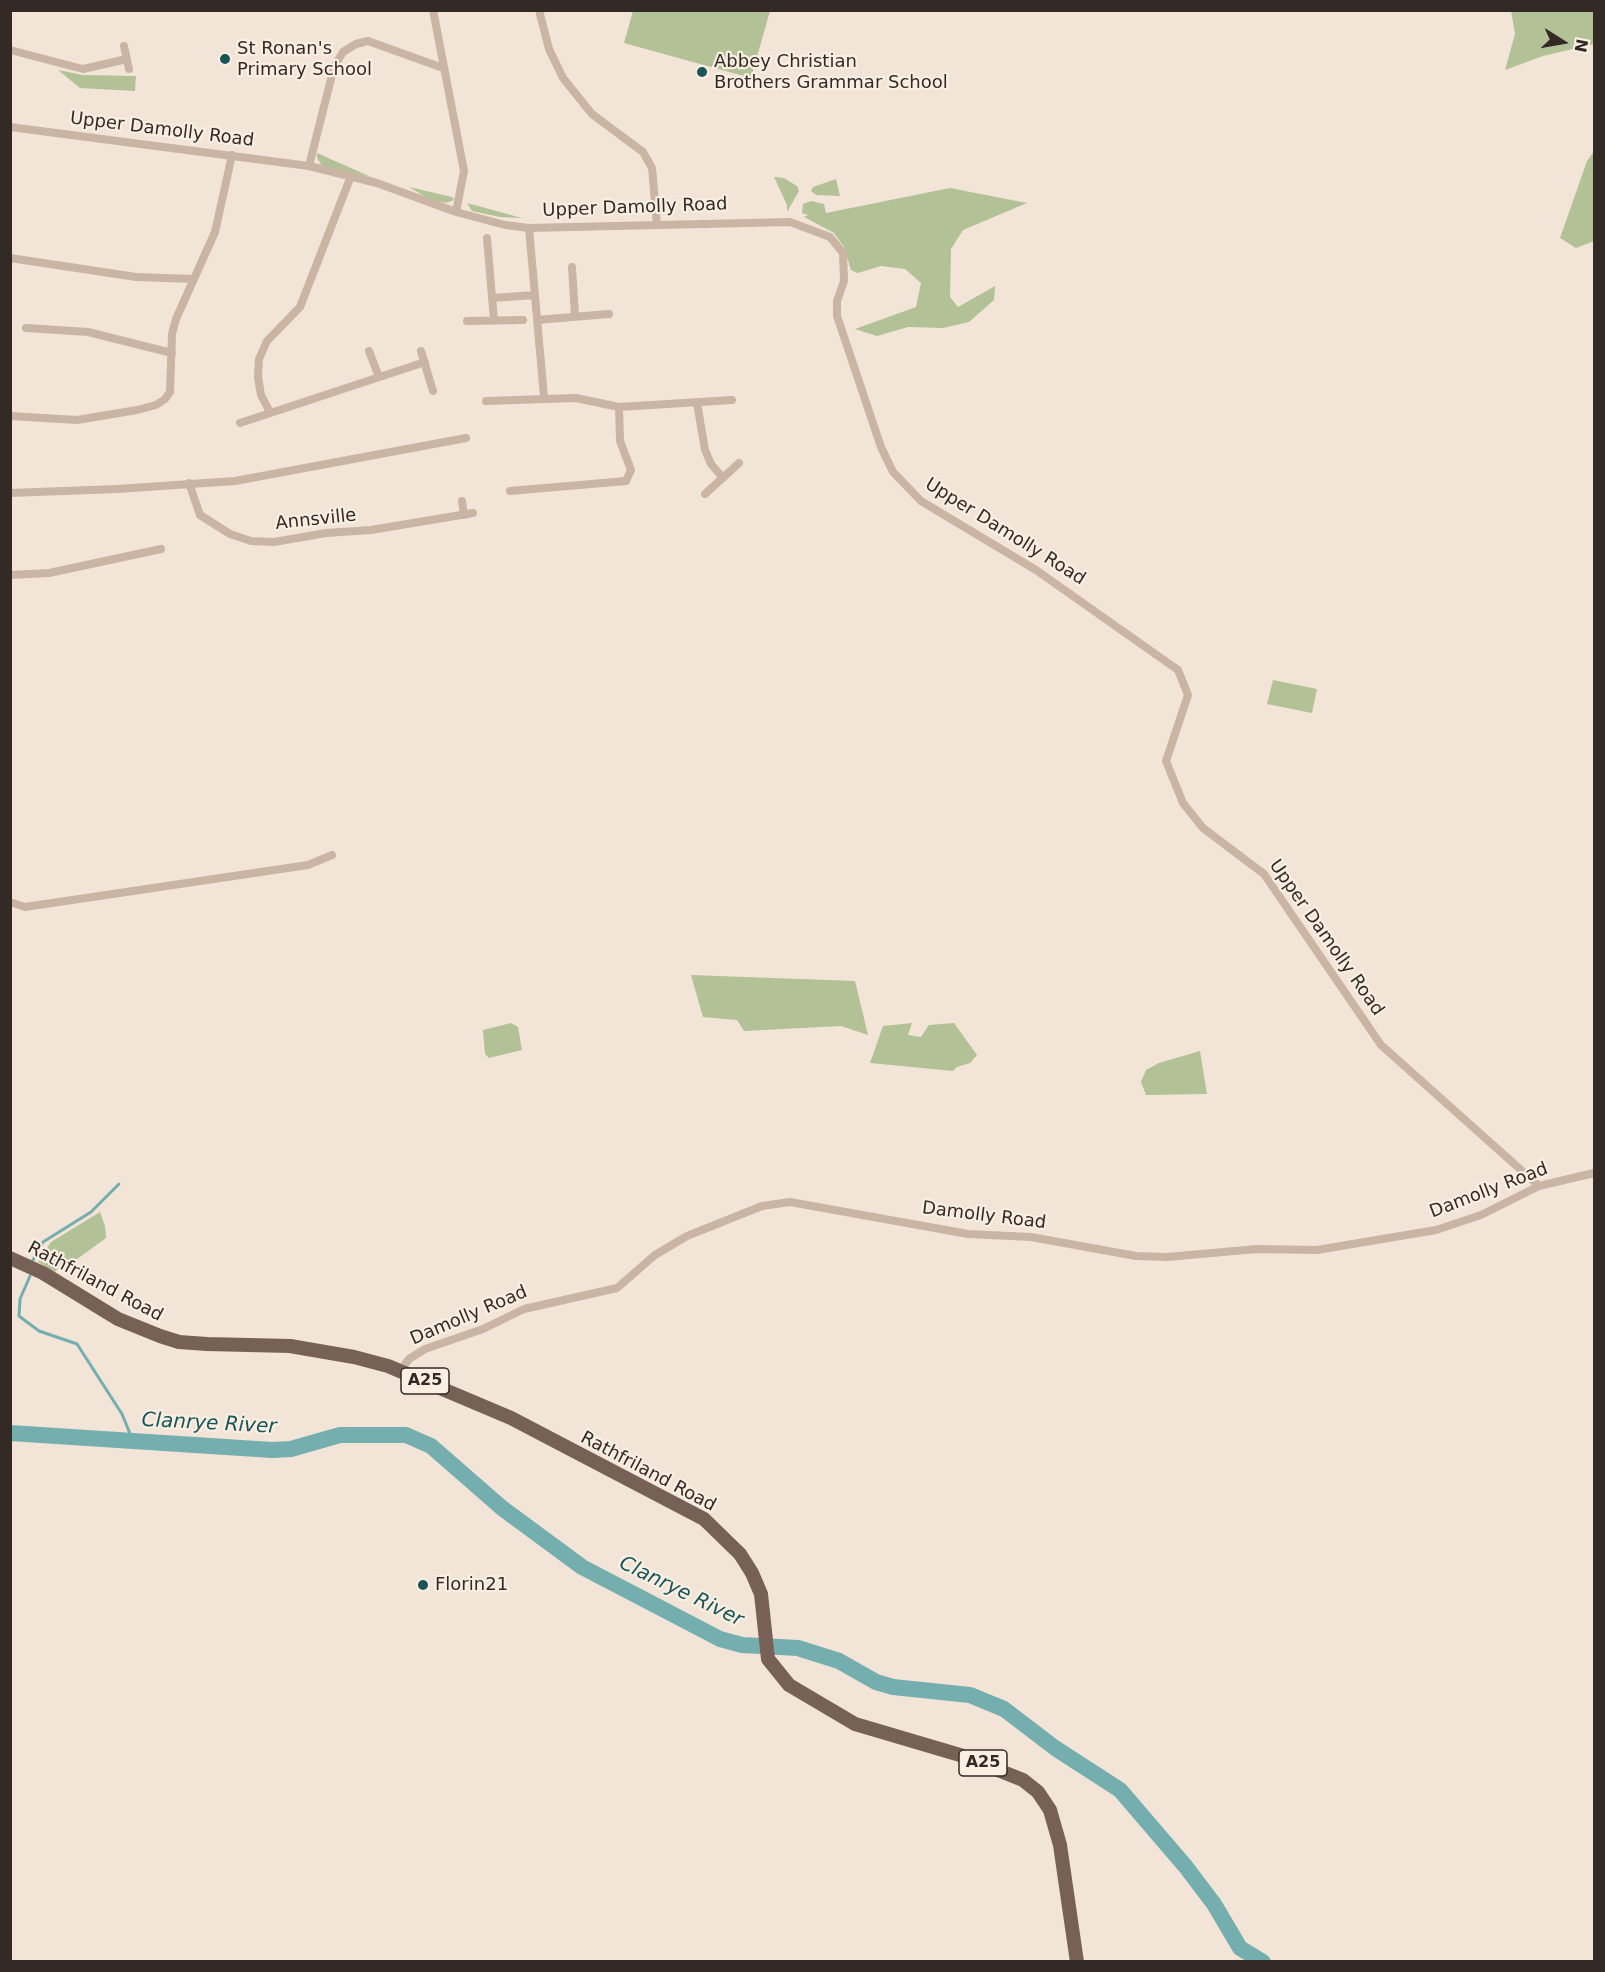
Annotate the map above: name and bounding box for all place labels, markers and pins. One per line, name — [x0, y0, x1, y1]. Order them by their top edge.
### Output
place label: St Ronan's Primary School — [237, 38, 372, 80]
place label: Abbey Christian Brothers Grammar School — [714, 51, 948, 94]
marker: St Ronan's Primary School — [218, 52, 232, 66]
marker: Abbey Christian Brothers Grammar School — [695, 65, 709, 79]
place label: Florin21 — [435, 1574, 508, 1596]
marker: Florin21 — [416, 1578, 430, 1592]

